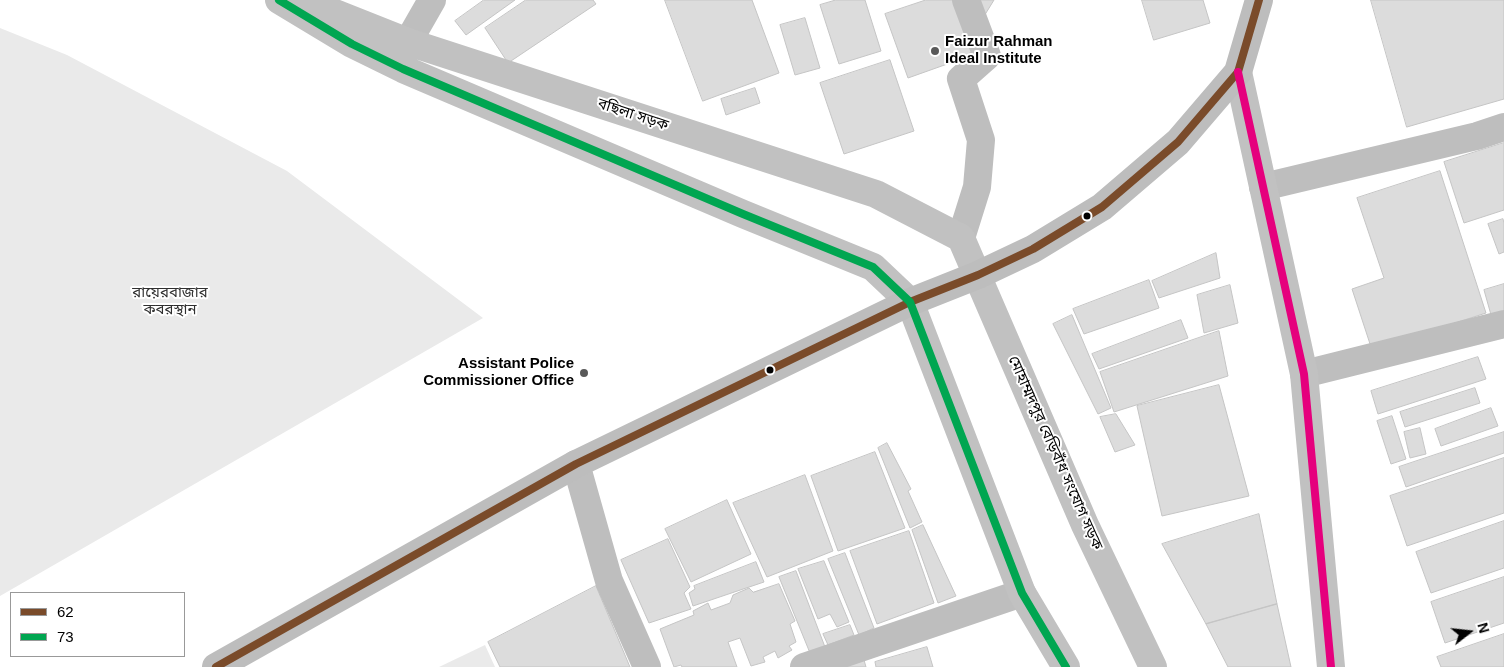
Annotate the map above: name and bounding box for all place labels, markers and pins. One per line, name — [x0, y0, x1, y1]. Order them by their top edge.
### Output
place label: Faizur Rahman Ideal Institute — [945, 33, 1053, 68]
marker: Faizur Rahman Ideal Institute — [929, 45, 941, 57]
unlabelled marker — [1082, 211, 1092, 221]
place label: Assistant Police Commissioner Office — [423, 355, 574, 390]
unlabelled marker — [765, 365, 775, 375]
marker: Assistant Police Commissioner Office — [578, 367, 590, 379]

